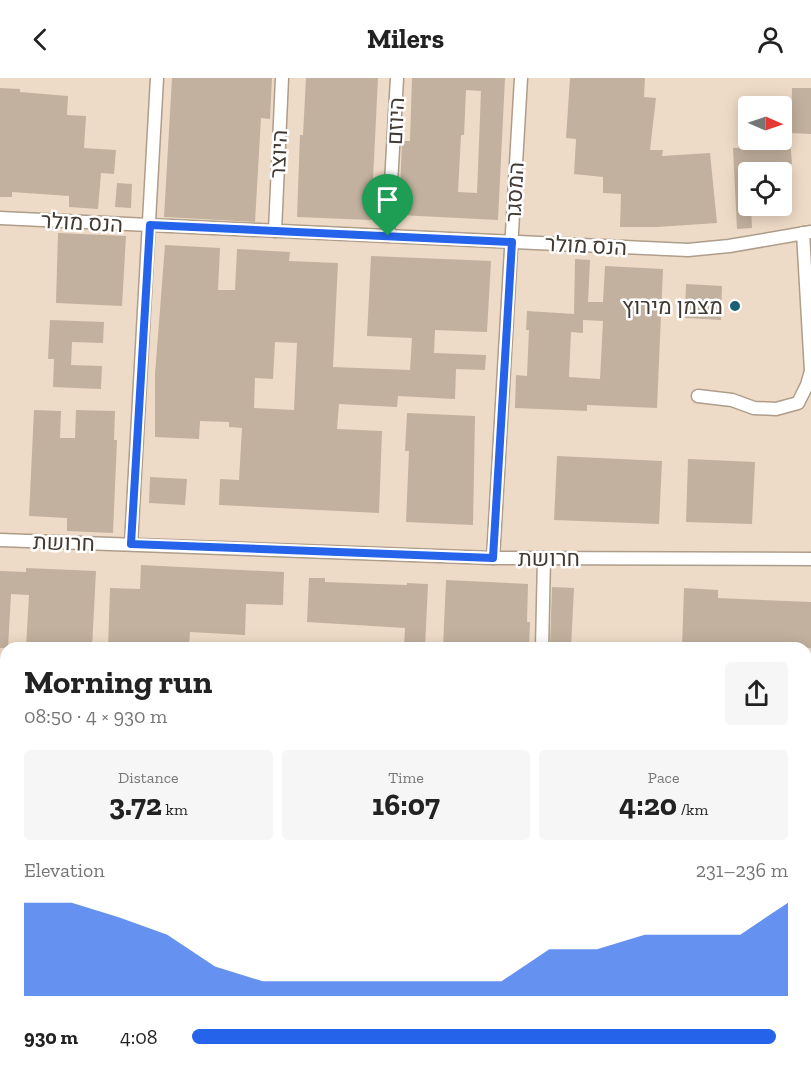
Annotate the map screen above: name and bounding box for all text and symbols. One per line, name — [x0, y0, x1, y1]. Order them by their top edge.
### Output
icon: back — [24, 23, 57, 56]
text: Milers — [367, 23, 444, 55]
icon: person — [754, 23, 787, 56]
street label: היוזם — [381, 96, 410, 146]
north arrow — [738, 96, 792, 150]
map controls — [738, 96, 792, 216]
street label: היוצר — [264, 129, 293, 179]
street label: המסגר — [499, 161, 530, 223]
button: locate — [738, 162, 792, 216]
pin — [362, 174, 413, 236]
icon: arrive — [371, 183, 404, 216]
street label: הנס מולר — [40, 207, 124, 238]
street label: הנס מולר — [544, 230, 628, 261]
place label: מצמן מירוץ — [622, 293, 723, 320]
marker: מצמן מירוץ — [728, 299, 742, 313]
street label: חרושת — [33, 528, 95, 557]
street label: חרושת — [518, 545, 580, 572]
text: Morning run — [24, 662, 212, 701]
button: share — [725, 662, 788, 725]
text: 08:50 · 4 × 930 m — [24, 704, 167, 728]
text: Distance — [118, 768, 179, 787]
text: Time — [388, 768, 424, 787]
text: Pace — [648, 768, 680, 787]
text: 3.72 — [109, 787, 162, 823]
text: 16:07 — [372, 787, 440, 823]
text: 4:20 — [619, 787, 677, 823]
text: km — [162, 800, 188, 819]
text: /km — [677, 800, 708, 819]
text: Elevation — [24, 858, 105, 882]
text: 231–236 m — [696, 858, 788, 882]
text: 930 m — [24, 1025, 78, 1049]
text: 4:08 — [120, 1025, 158, 1049]

